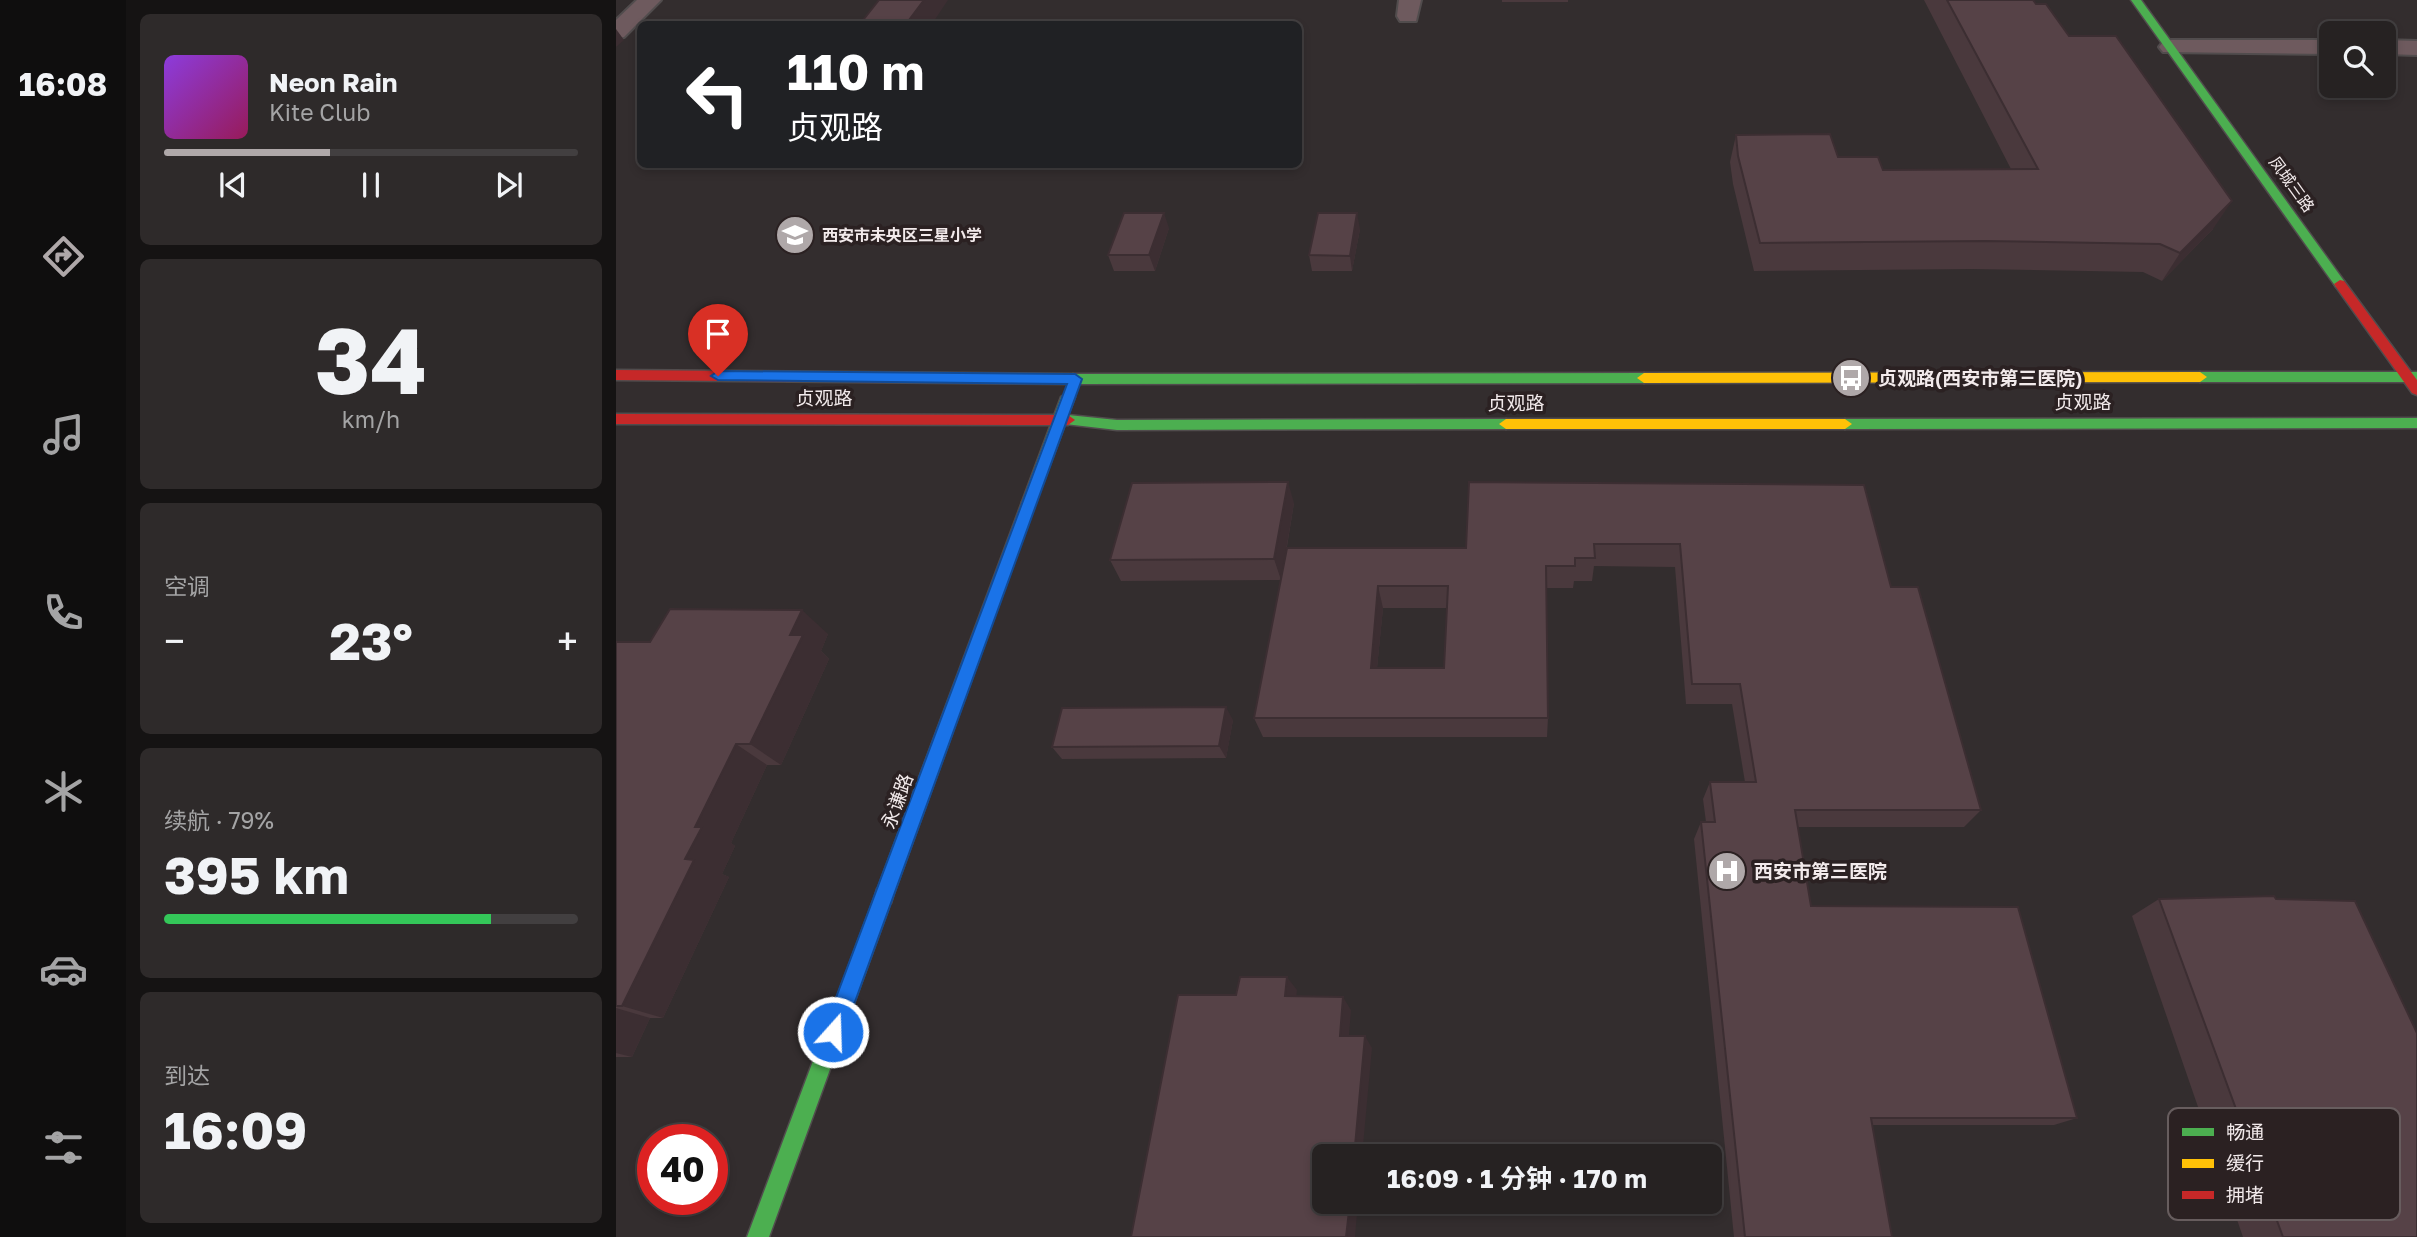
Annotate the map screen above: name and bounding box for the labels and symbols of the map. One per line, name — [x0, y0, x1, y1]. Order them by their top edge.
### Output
street label: 凤城三路 — [2265, 152, 2319, 216]
school or university icon: 西安市未央区三星小学 — [774, 214, 816, 256]
place label: 西安市未央区三星小学 — [822, 225, 982, 245]
pin — [688, 304, 748, 376]
bus stop icon: 贞观路(西安市第三医院) — [1830, 357, 1872, 399]
place label: 贞观路(西安市第三医院) — [1878, 366, 2082, 389]
street label: 贞观路 — [795, 386, 853, 409]
street label: 贞观路 — [2054, 390, 2112, 413]
street label: 贞观路 — [1487, 391, 1545, 414]
street label: 永谦路 — [876, 770, 917, 832]
hospital icon: 西安市第三医院 — [1706, 850, 1748, 892]
place label: 西安市第三医院 — [1754, 859, 1887, 882]
position arrow — [796, 995, 870, 1069]
legend — [2168, 1108, 2400, 1220]
text: 畅通 — [2226, 1120, 2264, 1143]
speed limit sign: 40 — [637, 1124, 728, 1215]
text: 缓行 — [2226, 1151, 2264, 1174]
text: 拥堵 — [2226, 1183, 2264, 1206]

